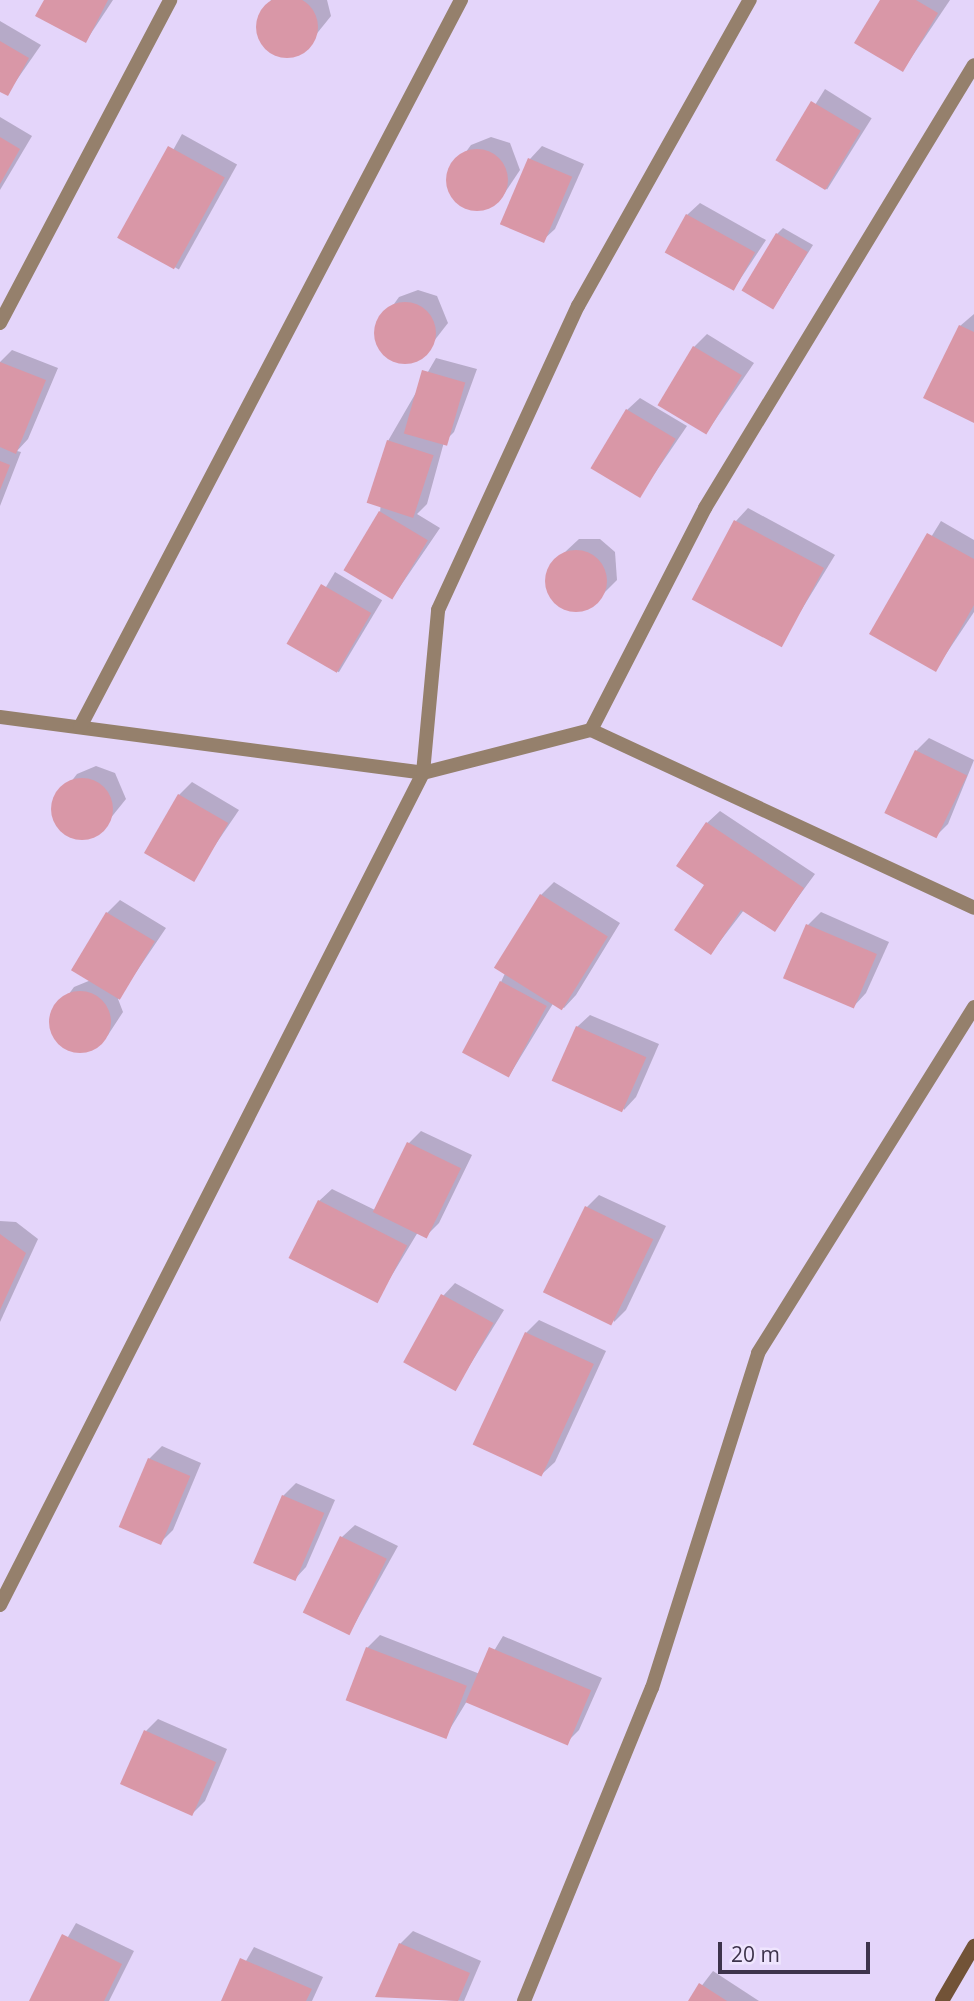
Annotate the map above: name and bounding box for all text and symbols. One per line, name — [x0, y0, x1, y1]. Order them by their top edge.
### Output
scale bar — [722, 1927, 874, 1971]
text: 20 m — [731, 1940, 780, 1968]

